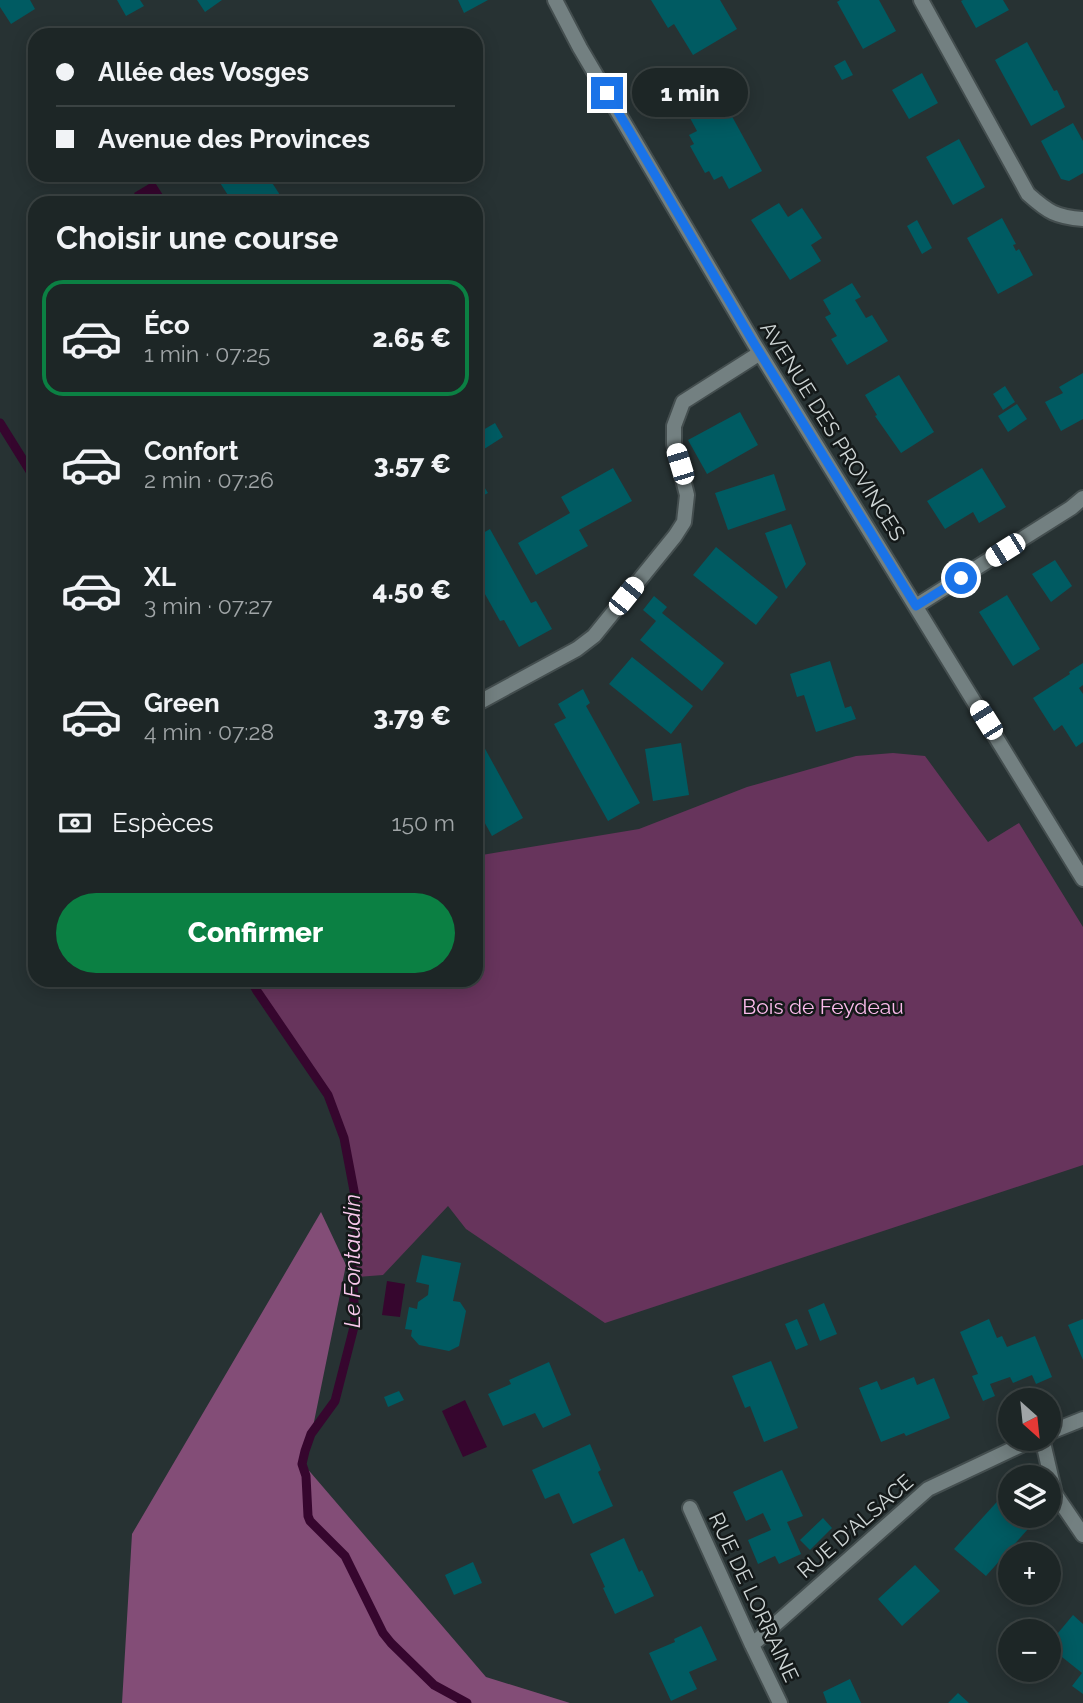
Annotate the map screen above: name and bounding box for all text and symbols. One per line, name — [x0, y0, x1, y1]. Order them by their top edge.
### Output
text: Allée des Vosges — [98, 57, 309, 87]
callout: 1 min — [632, 68, 747, 118]
route end — [591, 77, 623, 109]
text: 1 min — [660, 79, 720, 106]
text: Avenue des Provinces — [98, 124, 370, 154]
text: Choisir une course — [56, 219, 339, 256]
icon: car — [60, 307, 123, 370]
text: Éco — [144, 310, 190, 340]
street label: AVENUE DES PROVINCES — [755, 317, 911, 545]
text: 2.65 € — [373, 323, 451, 353]
text: 1 min · 07:25 — [144, 340, 270, 367]
icon: car — [60, 433, 123, 496]
text: Confort — [144, 436, 238, 466]
car — [664, 441, 697, 487]
text: 3.57 € — [374, 449, 451, 479]
text: 2 min · 07:26 — [144, 466, 274, 493]
car — [982, 530, 1029, 570]
icon: car — [60, 559, 123, 622]
text: XL — [144, 562, 176, 592]
route start — [945, 562, 977, 594]
car — [605, 573, 648, 619]
text: 4.50 € — [372, 575, 451, 605]
text: 3 min · 07:27 — [144, 592, 273, 619]
icon: car — [60, 685, 123, 748]
text: Green — [144, 688, 220, 718]
car — [966, 697, 1007, 743]
text: 3.79 € — [373, 701, 451, 731]
text: 4 min · 07:28 — [144, 718, 274, 745]
icon: cash — [56, 804, 94, 842]
text: Espèces — [112, 808, 214, 838]
text: 150 m — [392, 809, 455, 836]
button: Confirmer — [56, 893, 455, 973]
park label: Bois de Feydeau — [742, 994, 904, 1019]
water label: Le Fontaudin — [338, 1194, 365, 1328]
north arrow — [998, 1388, 1060, 1451]
map controls — [998, 1388, 1061, 1682]
button: layers — [998, 1465, 1061, 1528]
street label: RUE D'ALSACE — [792, 1469, 918, 1583]
street label: RUE DE LORRAINE — [704, 1508, 804, 1686]
button: + — [998, 1542, 1061, 1605]
button: − — [998, 1619, 1061, 1682]

